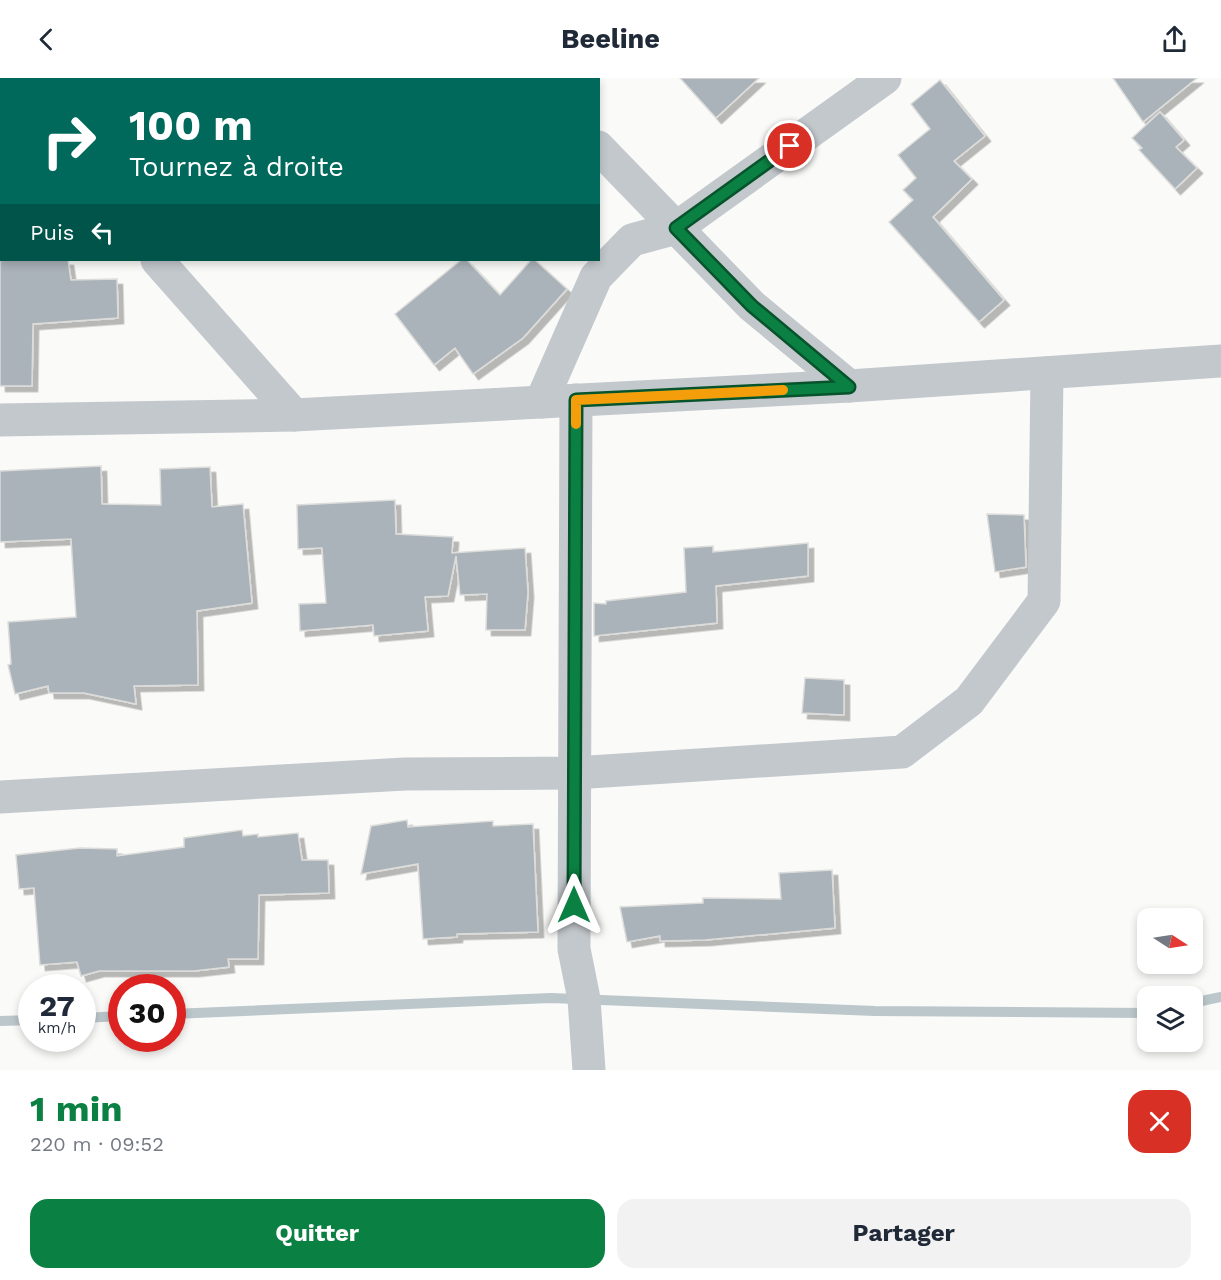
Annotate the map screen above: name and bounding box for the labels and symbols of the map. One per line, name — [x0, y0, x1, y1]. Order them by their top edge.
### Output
pin — [764, 120, 815, 171]
position arrow — [542, 873, 606, 937]
north arrow — [1137, 908, 1203, 974]
speed limit sign: 30 — [108, 974, 186, 1052]

